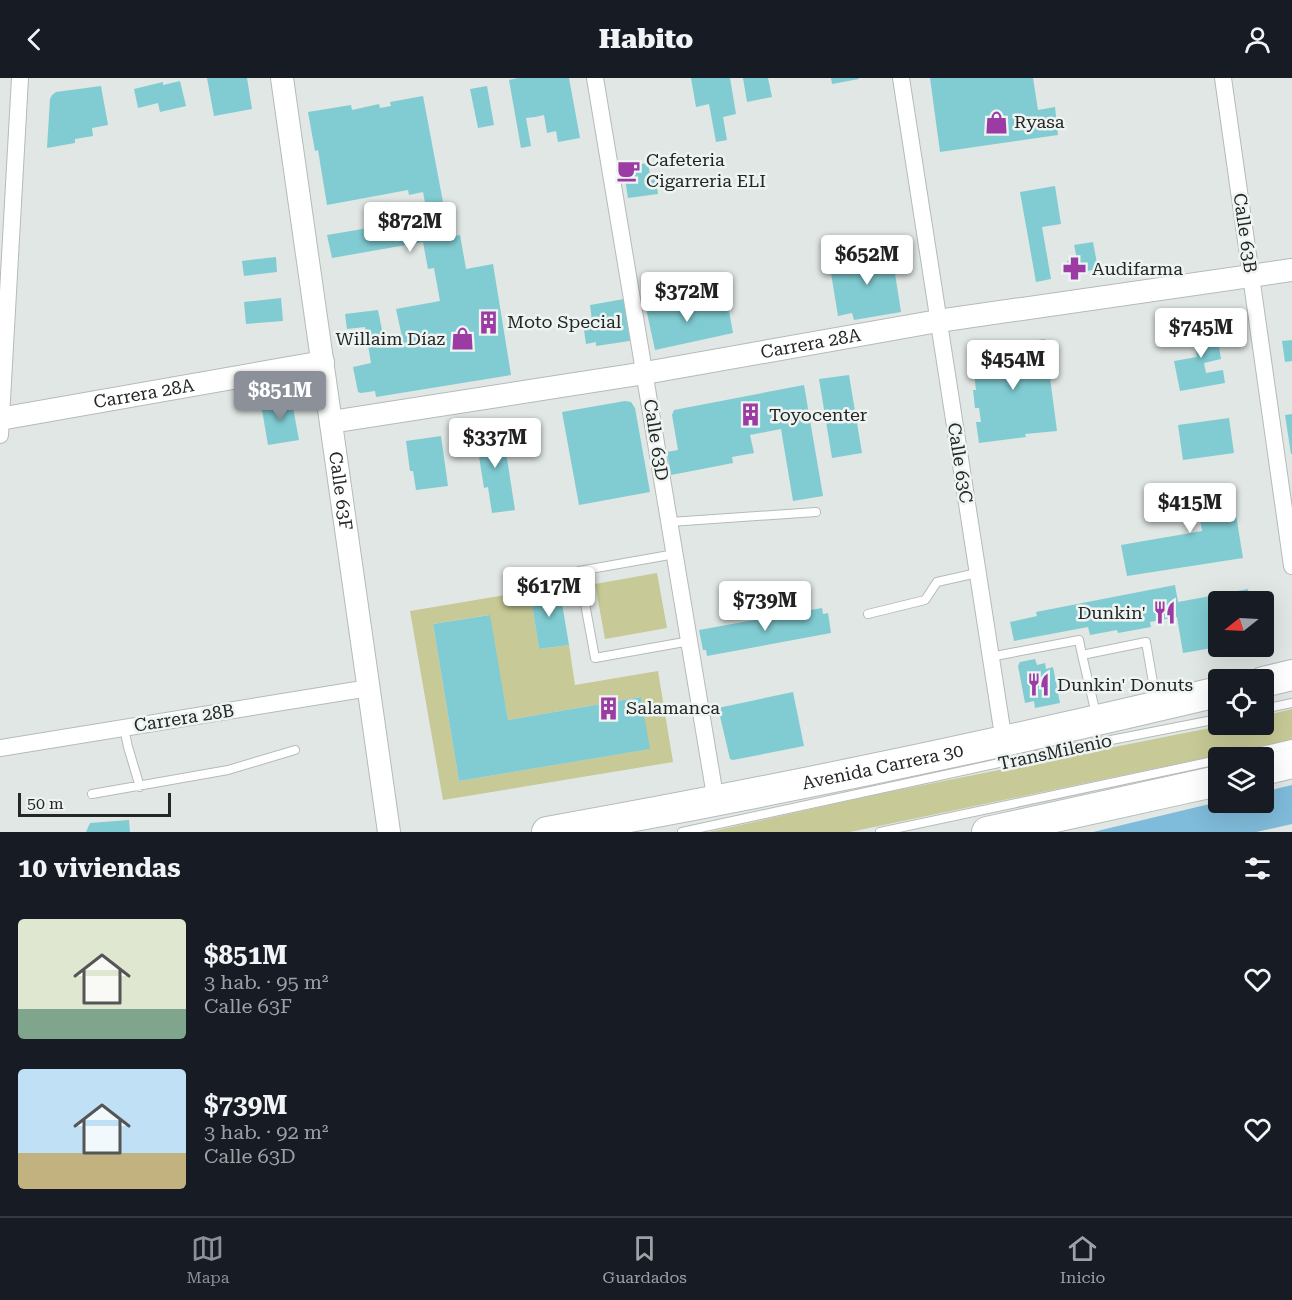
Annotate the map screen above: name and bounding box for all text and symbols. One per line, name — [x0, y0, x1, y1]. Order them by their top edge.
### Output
icon: back — [18, 23, 51, 56]
text: Habito — [599, 23, 693, 55]
icon: person — [1241, 23, 1274, 56]
shop icon: Ryasa — [983, 109, 1009, 135]
place label: Ryasa — [1014, 111, 1065, 132]
place label: Cafeteria Cigarreria ELI — [646, 149, 766, 191]
cafe icon: Cafeteria Cigarreria ELI — [615, 157, 641, 183]
street label: Calle 63B — [1229, 192, 1261, 274]
pin: $872M — [368, 202, 452, 253]
text: $872M — [378, 209, 442, 233]
pin: $652M — [825, 235, 909, 286]
text: $652M — [835, 242, 899, 266]
pharmacy icon: Audifarma — [1061, 256, 1087, 282]
place label: Audifarma — [1092, 258, 1183, 279]
pin: $372M — [645, 272, 729, 323]
text: $372M — [655, 279, 719, 303]
pin: $745M — [1159, 308, 1243, 359]
building icon: Moto Special — [476, 309, 502, 335]
place label: Moto Special — [507, 311, 622, 332]
text: $745M — [1169, 315, 1233, 339]
street label: Carrera 28A — [759, 324, 863, 362]
shop icon: Willaim Díaz — [450, 326, 476, 352]
place label: Willaim Díaz — [336, 328, 446, 349]
pin: $454M — [971, 340, 1055, 391]
text: $454M — [981, 347, 1045, 371]
pin: $851M — [238, 371, 322, 422]
street label: Carrera 28A — [92, 374, 196, 412]
text: $851M — [248, 378, 312, 402]
street label: Calle 63D — [640, 398, 673, 482]
building icon: Toyocenter — [738, 402, 764, 428]
place label: Toyocenter — [769, 404, 867, 425]
pin: $337M — [453, 418, 537, 469]
street label: Calle 63C — [944, 421, 977, 505]
text: $337M — [463, 425, 527, 449]
street label: Calle 63F — [325, 450, 357, 532]
pin: $415M — [1148, 483, 1232, 534]
text: $415M — [1158, 490, 1222, 514]
pin: $617M — [507, 567, 591, 618]
text: $617M — [517, 574, 581, 598]
pin: $739M — [723, 581, 807, 632]
text: $739M — [733, 588, 797, 612]
north arrow — [1208, 591, 1274, 657]
map controls — [1208, 591, 1274, 813]
restaurant icon: Dunkin' — [1151, 600, 1177, 626]
place label: Dunkin' — [1077, 602, 1146, 623]
button: locate — [1208, 669, 1274, 735]
restaurant icon: Dunkin' Donuts — [1026, 672, 1052, 698]
place label: Dunkin' Donuts — [1057, 674, 1193, 695]
building icon: Salamanca — [595, 695, 621, 721]
place label: Salamanca — [626, 697, 720, 718]
street label: Carrera 28B — [132, 699, 235, 736]
street label: TransMilenio — [996, 729, 1114, 774]
street label: Avenida Carrera 30 — [800, 739, 965, 793]
button: layers — [1208, 747, 1274, 813]
scale bar — [18, 790, 171, 818]
text: 50 m — [27, 794, 64, 813]
icon: filters — [1241, 852, 1274, 885]
text: 10 viviendas — [18, 853, 181, 883]
text: $851M — [204, 940, 287, 970]
icon: home — [66, 943, 138, 1015]
icon: heart — [1241, 963, 1274, 996]
text: 3 hab. · 95 m² — [204, 970, 328, 994]
text: Calle 63F — [204, 994, 292, 1018]
text: $739M — [204, 1090, 287, 1120]
icon: home — [66, 1093, 138, 1165]
icon: heart — [1241, 1113, 1274, 1146]
text: 3 hab. · 92 m² — [204, 1120, 328, 1144]
text: Calle 63D — [204, 1144, 295, 1168]
tab: Mapa — [187, 1232, 229, 1287]
tab: Guardados — [603, 1232, 687, 1287]
tab: Inicio — [1060, 1232, 1105, 1287]

